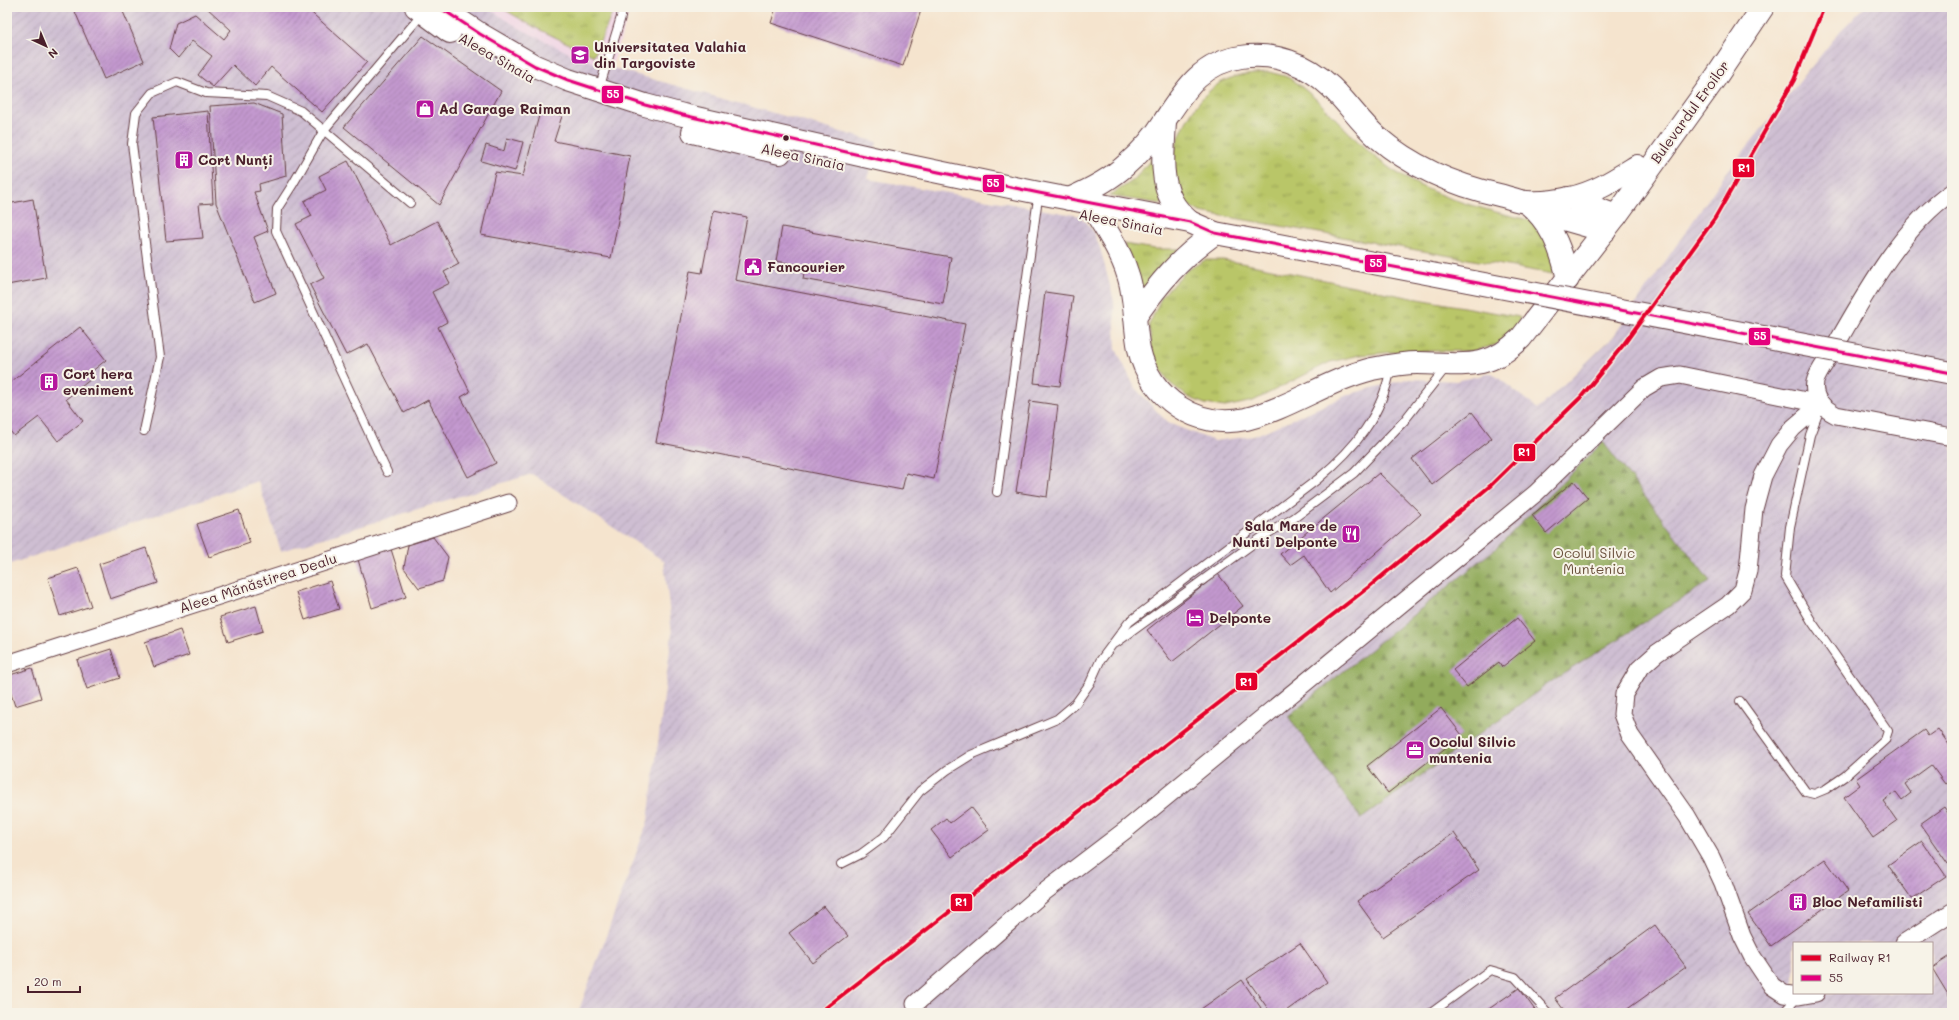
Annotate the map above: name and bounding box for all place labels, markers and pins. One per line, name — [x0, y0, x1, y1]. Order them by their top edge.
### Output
place label: Universitatea Valahia din Targoviste — [594, 37, 747, 72]
school or university icon: Universitatea Valahia din Targoviste — [569, 44, 591, 66]
shop icon: Ad Garage Raiman — [414, 98, 436, 120]
place label: Ad Garage Raiman — [439, 99, 570, 118]
unlabelled marker — [781, 133, 791, 143]
building icon: Cort Nunți — [173, 149, 195, 171]
place label: Cort Nunți — [198, 150, 273, 170]
public building icon: Fancourier — [742, 256, 764, 278]
place label: Fancourier — [767, 257, 845, 276]
place label: Cort hera eveniment — [63, 364, 134, 399]
building icon: Cort hera eveniment — [38, 371, 60, 393]
place label: Sala Mare de Nunti Delponte — [1232, 516, 1337, 551]
restaurant icon: Sala Mare de Nunti Delponte — [1340, 523, 1362, 545]
hotel icon: Delponte — [1184, 607, 1206, 629]
place label: Delponte — [1209, 608, 1271, 627]
place label: Ocolul Silvic muntenia — [1429, 732, 1516, 767]
office icon: Ocolul Silvic muntenia — [1404, 739, 1426, 761]
building icon: Bloc Nefamilisti — [1787, 891, 1809, 913]
place label: Bloc Nefamilisti — [1812, 892, 1923, 911]

